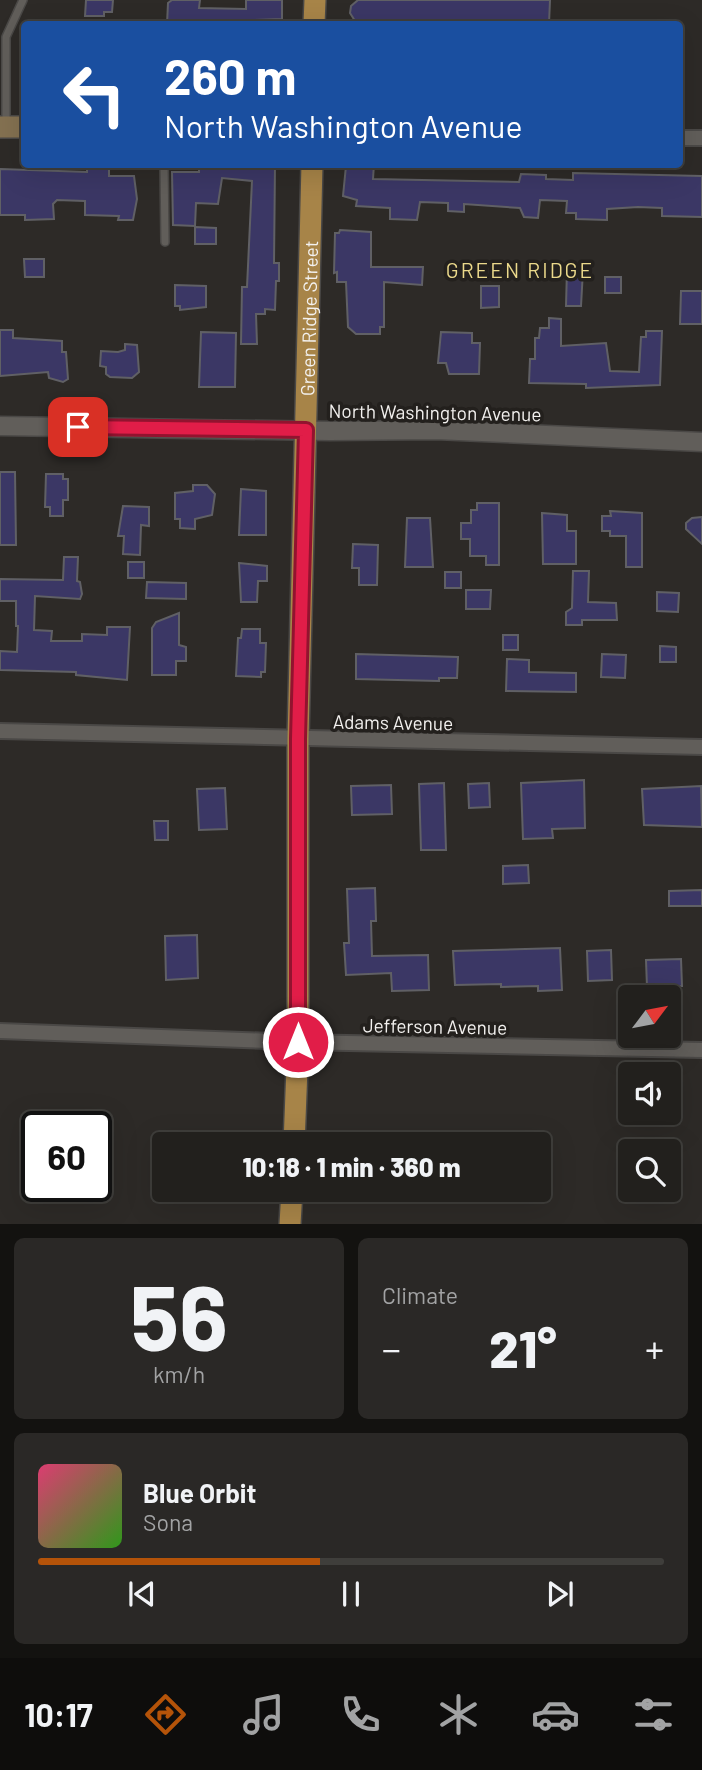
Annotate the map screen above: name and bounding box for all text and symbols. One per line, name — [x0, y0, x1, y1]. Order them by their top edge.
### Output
text: 260 m — [164, 46, 296, 105]
icon: left — [49, 49, 140, 140]
text: North Washington Avenue — [164, 106, 523, 144]
street label: Green Ridge Street — [295, 240, 322, 396]
district label: GREEN RIDGE — [446, 257, 594, 282]
pin — [48, 397, 108, 457]
street label: North Washington Avenue — [328, 399, 542, 425]
icon: arrive — [59, 408, 97, 446]
street label: Adams Avenue — [333, 709, 453, 735]
north arrow — [618, 985, 681, 1048]
map controls — [618, 985, 681, 1202]
position arrow — [261, 1005, 335, 1079]
street label: Jefferson Avenue — [363, 1013, 507, 1039]
button: sound — [618, 1062, 681, 1125]
speed limit sign: 60 — [21, 1111, 112, 1202]
button: search — [618, 1139, 681, 1202]
text: 10:18 · 1 min · 360 m — [242, 1151, 461, 1182]
text: 56 — [130, 1260, 228, 1369]
text: Climate — [382, 1281, 458, 1309]
text: 21° — [489, 1316, 557, 1378]
text: − — [382, 1325, 401, 1371]
text: + — [645, 1325, 664, 1371]
text: km/h — [153, 1360, 205, 1388]
text: Blue Orbit — [143, 1477, 256, 1508]
text: Sona — [143, 1508, 193, 1536]
icon: previous — [123, 1575, 161, 1613]
icon: pause — [332, 1575, 370, 1613]
icon: next — [541, 1575, 579, 1613]
icon: directions — [141, 1690, 190, 1739]
icon: music — [239, 1690, 288, 1739]
icon: phone — [336, 1690, 385, 1739]
icon: climate — [434, 1690, 483, 1739]
icon: car — [531, 1690, 580, 1739]
icon: filters — [629, 1690, 678, 1739]
text: 10:17 — [24, 1695, 93, 1733]

